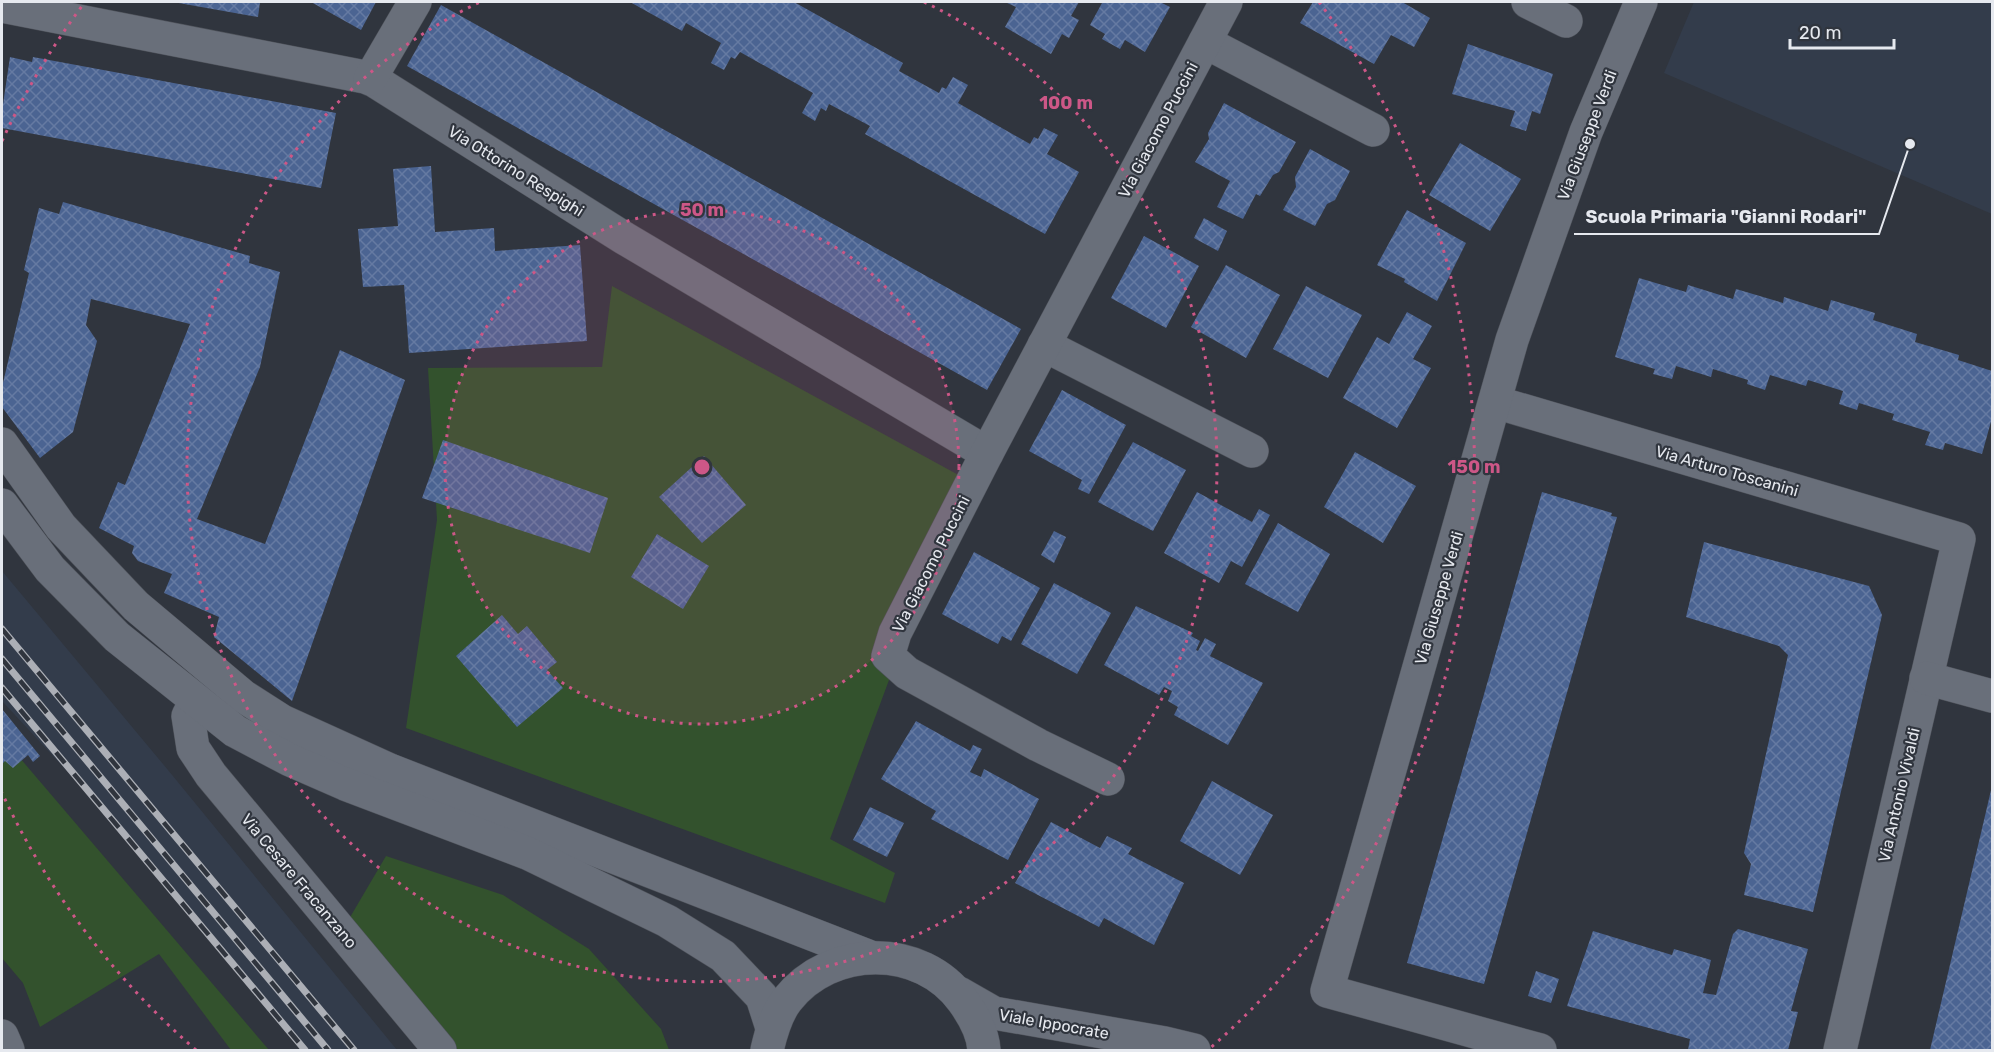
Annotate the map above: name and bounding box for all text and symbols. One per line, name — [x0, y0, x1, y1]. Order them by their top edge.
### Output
scale bar — [1790, 12, 1894, 50]
text: 20 m — [1799, 22, 1841, 44]
street label: Via Giacomo Puccini — [1114, 59, 1202, 201]
street label: Via Giuseppe Verdi — [1553, 67, 1621, 203]
text: 100 m — [1039, 92, 1093, 114]
street label: Via Ottorino Respighi — [445, 121, 587, 221]
callout: Scuola Primaria "Gianni Rodari" — [1574, 198, 1879, 234]
text: 50 m — [680, 199, 724, 221]
text: Scuola Primaria "Gianni Rodari" — [1586, 206, 1866, 228]
street label: Via Arturo Toscanini — [1653, 441, 1801, 501]
text: 150 m — [1447, 456, 1501, 478]
centre of rings — [692, 457, 712, 477]
street label: Via Giacomo Puccini — [888, 492, 974, 636]
street label: Via Giuseppe Verdi — [1411, 529, 1467, 667]
street label: Via Antonio Vivaldi — [1874, 726, 1924, 864]
street label: Via Cesare Fracanzano — [237, 810, 361, 952]
street label: Viale Ippocrate — [998, 1005, 1110, 1043]

